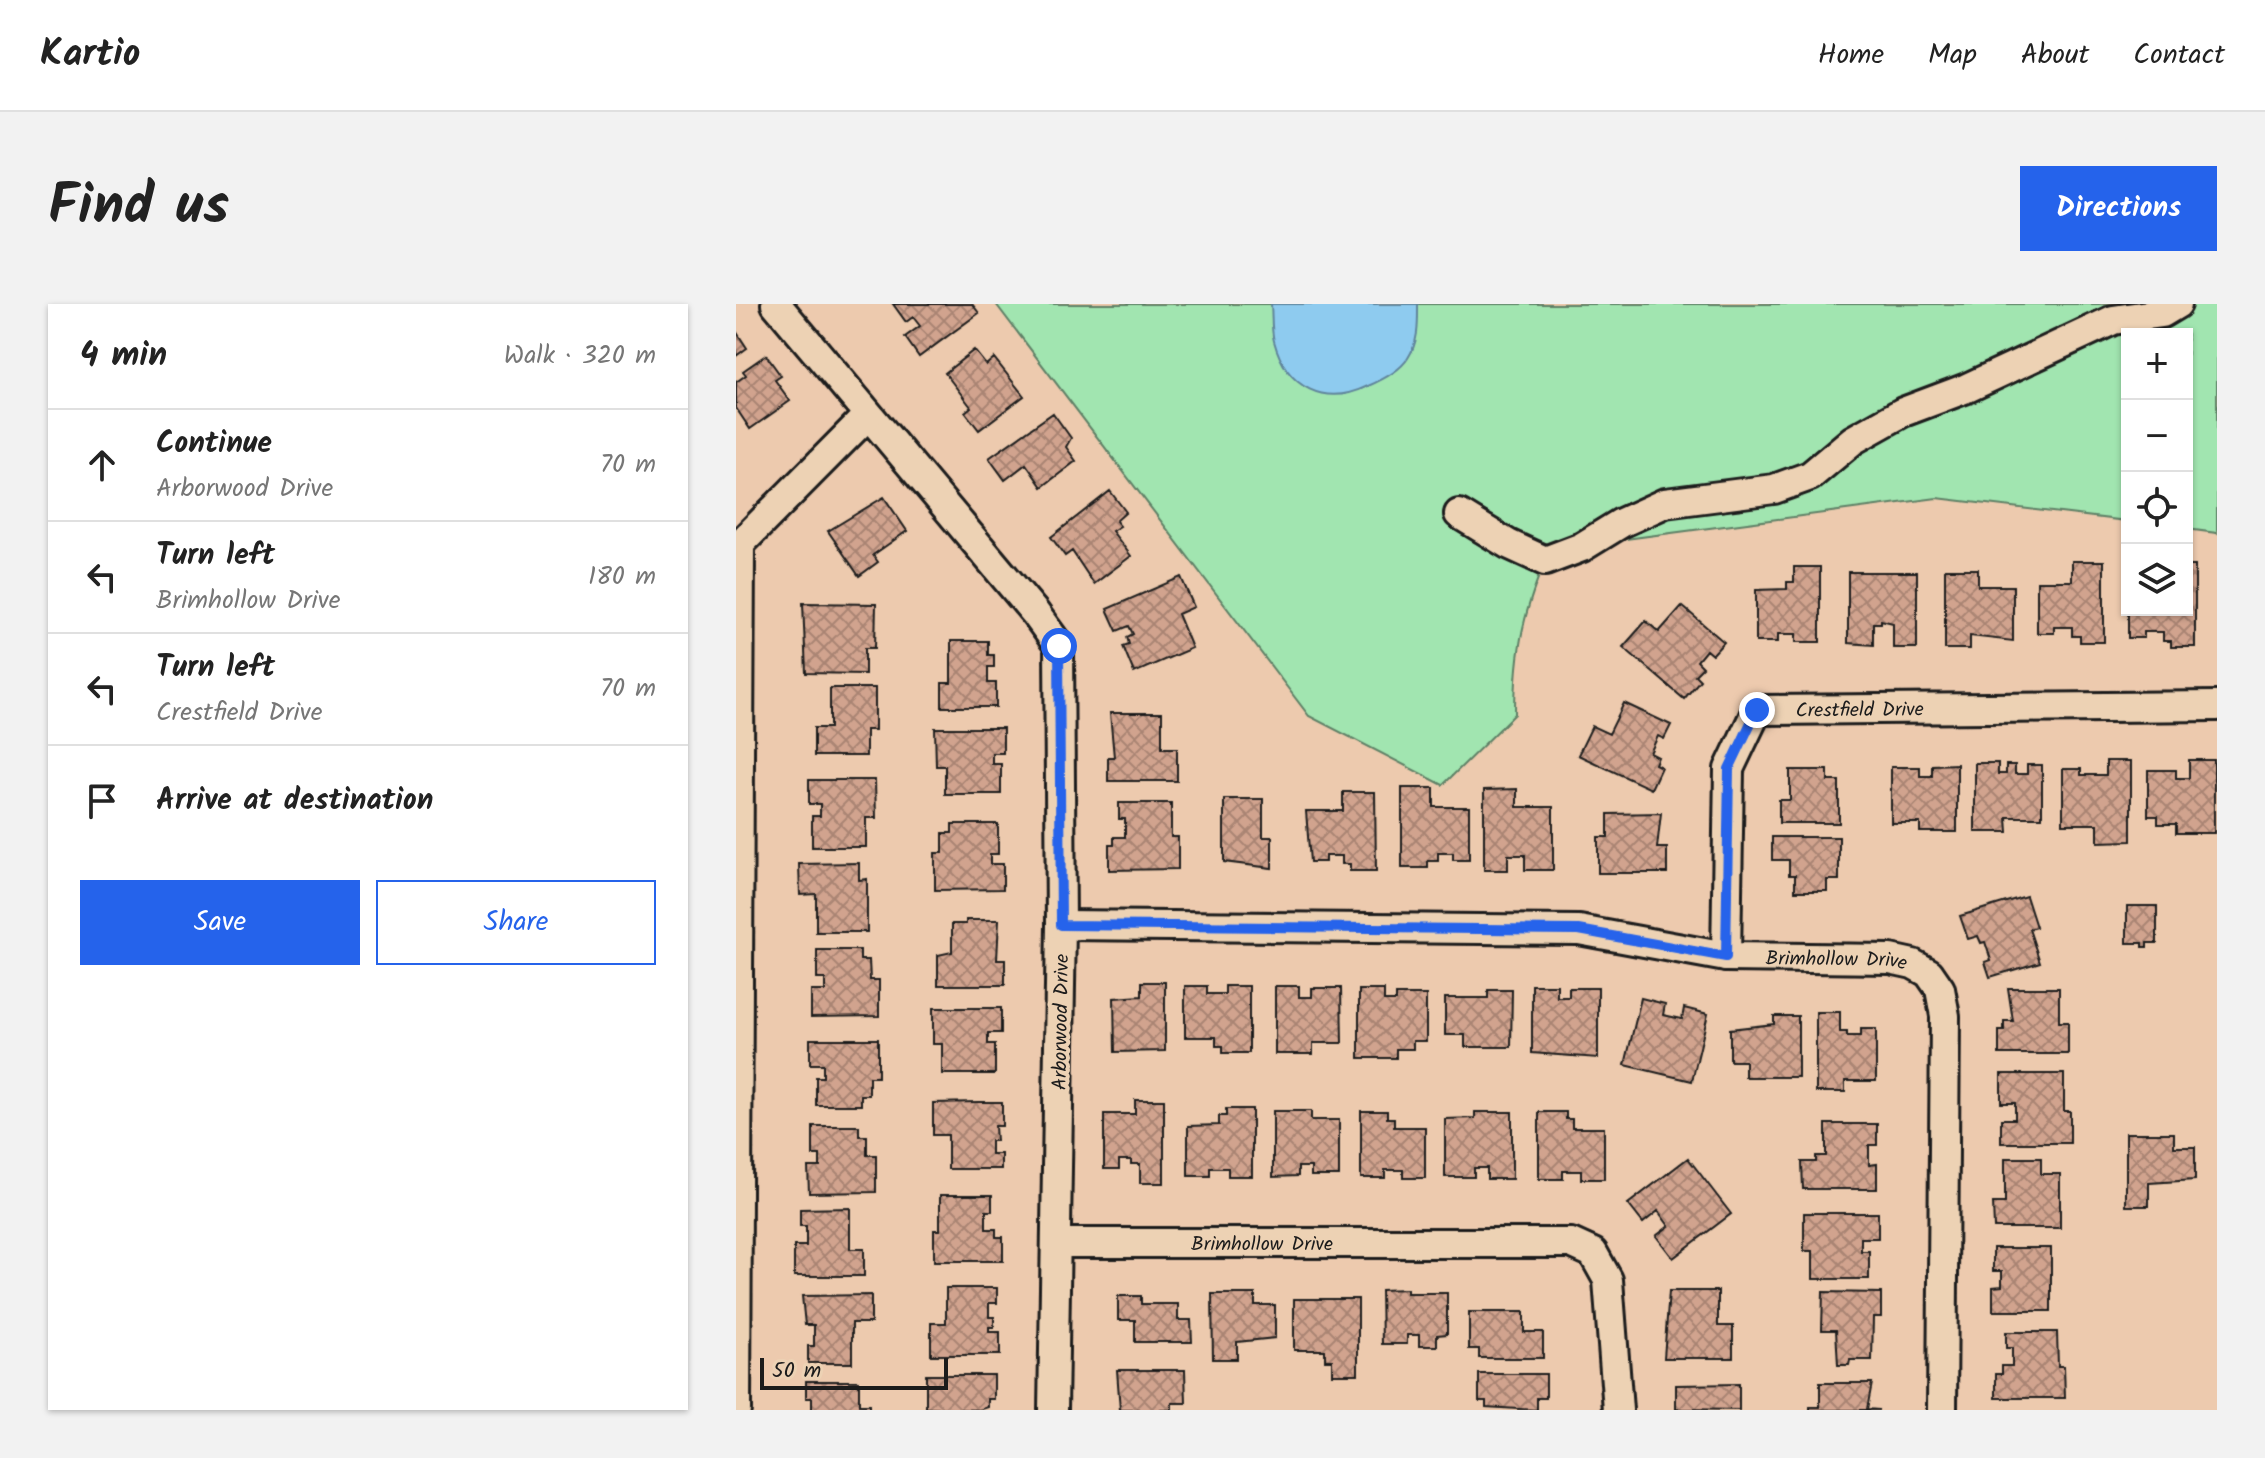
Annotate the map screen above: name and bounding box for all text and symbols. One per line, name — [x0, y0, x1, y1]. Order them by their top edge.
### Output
text: Kartio — [40, 25, 140, 85]
text: Home — [1818, 33, 1884, 78]
text: Map — [1928, 33, 1977, 78]
text: About — [2021, 33, 2089, 78]
text: Contact — [2133, 33, 2225, 78]
text: Find us — [48, 163, 229, 253]
button: Directions — [2020, 166, 2217, 251]
map controls — [2121, 328, 2193, 616]
button: + — [2121, 328, 2193, 400]
text: 4 min — [80, 329, 167, 383]
text: Walk · 320 m — [504, 335, 656, 377]
button: − — [2121, 400, 2193, 472]
text: Continue — [156, 420, 272, 468]
icon: ahead — [80, 443, 124, 487]
text: 70 m — [600, 444, 656, 486]
text: Arborwood Drive — [156, 468, 333, 510]
button: locate — [2121, 472, 2193, 544]
text: Turn left — [156, 532, 275, 580]
button: layers — [2121, 544, 2193, 616]
icon: left — [80, 555, 124, 599]
text: 180 m — [588, 556, 656, 598]
text: Brimhollow Drive — [156, 580, 340, 622]
route start — [1041, 628, 1077, 664]
text: Turn left — [156, 644, 275, 692]
icon: left — [80, 667, 124, 711]
text: 70 m — [600, 668, 656, 710]
text: Crestfield Drive — [156, 692, 322, 734]
route end — [1739, 692, 1775, 728]
street label: Crestfield Drive — [1795, 695, 1924, 728]
text: Arrive at destination — [156, 777, 433, 825]
icon: arrive — [80, 779, 124, 823]
button: Save — [80, 880, 360, 965]
button: Share — [376, 880, 656, 965]
street label: Brimhollow Drive — [1765, 943, 1910, 980]
street label: Arborwood Drive — [1045, 954, 1079, 1090]
street label: Brimhollow Drive — [1191, 1229, 1333, 1261]
scale bar — [760, 1354, 948, 1390]
text: 50 m — [772, 1354, 821, 1389]

